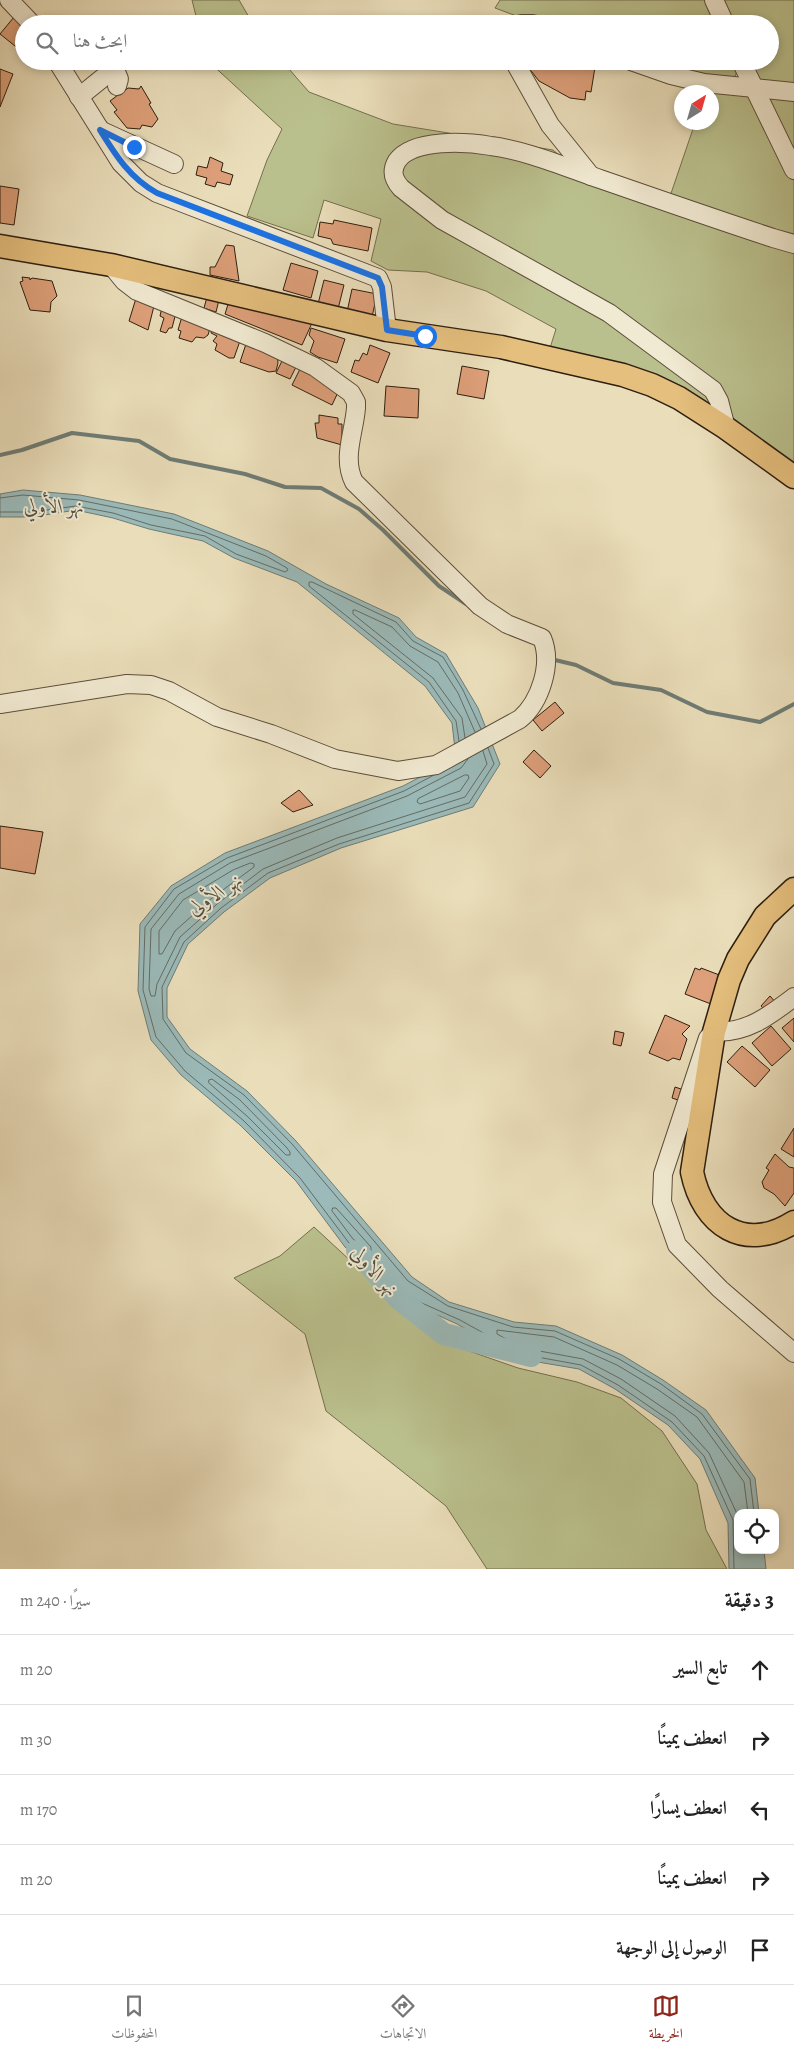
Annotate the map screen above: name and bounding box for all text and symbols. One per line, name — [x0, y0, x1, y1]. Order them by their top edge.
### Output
search box — [15, 15, 779, 70]
text: ابحث هنا — [73, 28, 127, 54]
icon: search — [33, 29, 61, 57]
north arrow — [674, 85, 719, 130]
route end — [123, 136, 146, 159]
route start — [414, 325, 437, 348]
water label: نهر الأولي — [24, 491, 84, 522]
water label: نهر الأولي — [181, 865, 249, 923]
water label: نهر الأولي — [343, 1238, 407, 1304]
map controls — [734, 1509, 779, 1554]
button: locate — [734, 1509, 779, 1554]
text: 3 دقيقة — [725, 1586, 774, 1614]
text: سيرًا · 240 m — [20, 1590, 91, 1612]
text: تابع السير — [674, 1655, 727, 1681]
icon: ahead — [746, 1656, 774, 1684]
text: 20 m — [20, 1659, 53, 1681]
text: انعطف يمينًا — [657, 1725, 727, 1751]
icon: right — [746, 1726, 774, 1754]
text: 30 m — [20, 1729, 52, 1751]
text: انعطف يسارًا — [650, 1795, 727, 1821]
icon: left — [746, 1796, 774, 1824]
text: 170 m — [20, 1799, 57, 1821]
text: انعطف يمينًا — [657, 1865, 727, 1891]
icon: right — [746, 1866, 774, 1894]
text: 20 m — [20, 1869, 53, 1891]
text: الوصول إلى الوجهة — [616, 1935, 727, 1961]
icon: arrive — [746, 1936, 774, 1964]
tab: المحفوظات — [111, 1992, 157, 2047]
tab: الاتجاهات — [380, 1992, 426, 2047]
tab: الخريطة — [649, 1992, 683, 2047]

